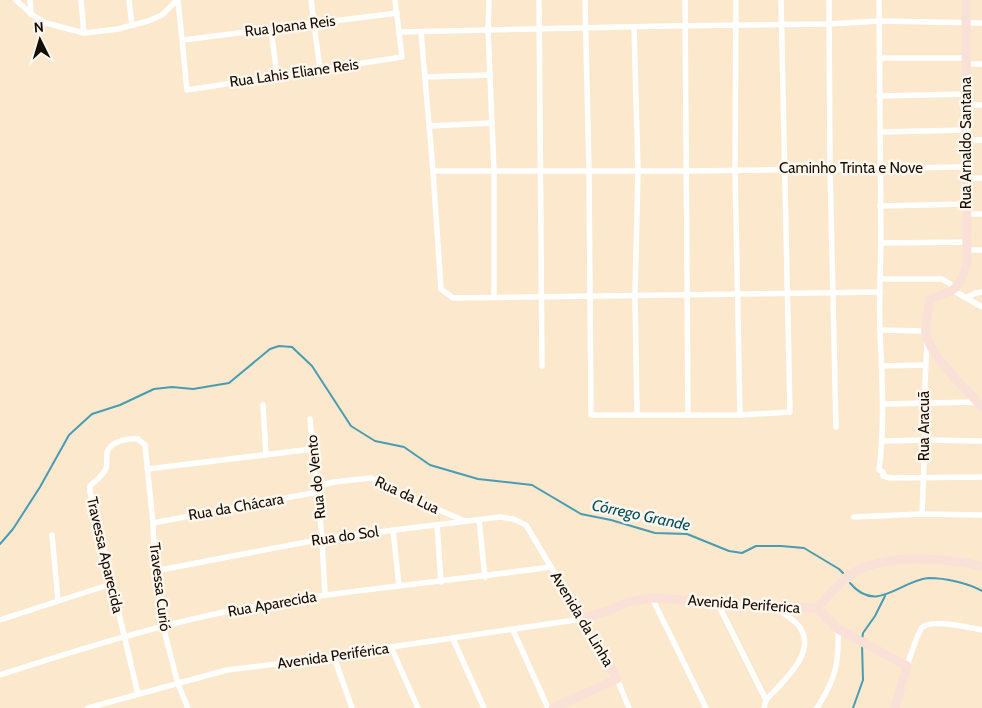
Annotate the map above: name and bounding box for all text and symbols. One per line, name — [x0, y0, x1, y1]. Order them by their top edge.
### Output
street label: Rua Joana Reis — [244, 12, 336, 40]
north arrow — [15, 15, 65, 65]
text: N — [33, 18, 45, 36]
street label: Rua Lahis Eliane Reis — [228, 55, 360, 91]
street label: Rua Arnaldo Santana — [957, 76, 975, 209]
street label: Caminho Trinta e Nove — [779, 159, 923, 177]
street label: Rua Aracuã — [915, 390, 933, 461]
street label: Rua do Vento — [303, 434, 329, 520]
street label: Rua da Lua — [372, 472, 443, 518]
street label: Rua da Chácara — [187, 490, 286, 524]
street label: Travessa Aparecida — [83, 495, 127, 616]
water label: Córrego Grande — [590, 495, 692, 535]
street label: Rua do Sol — [310, 522, 380, 550]
street label: Travessa Curió — [146, 542, 174, 632]
street label: Avenida da Linha — [547, 568, 618, 670]
street label: Rua Aparecida — [226, 587, 319, 621]
street label: Avenida Periferica — [687, 591, 802, 617]
street label: Avenida Periférica — [276, 639, 391, 673]

